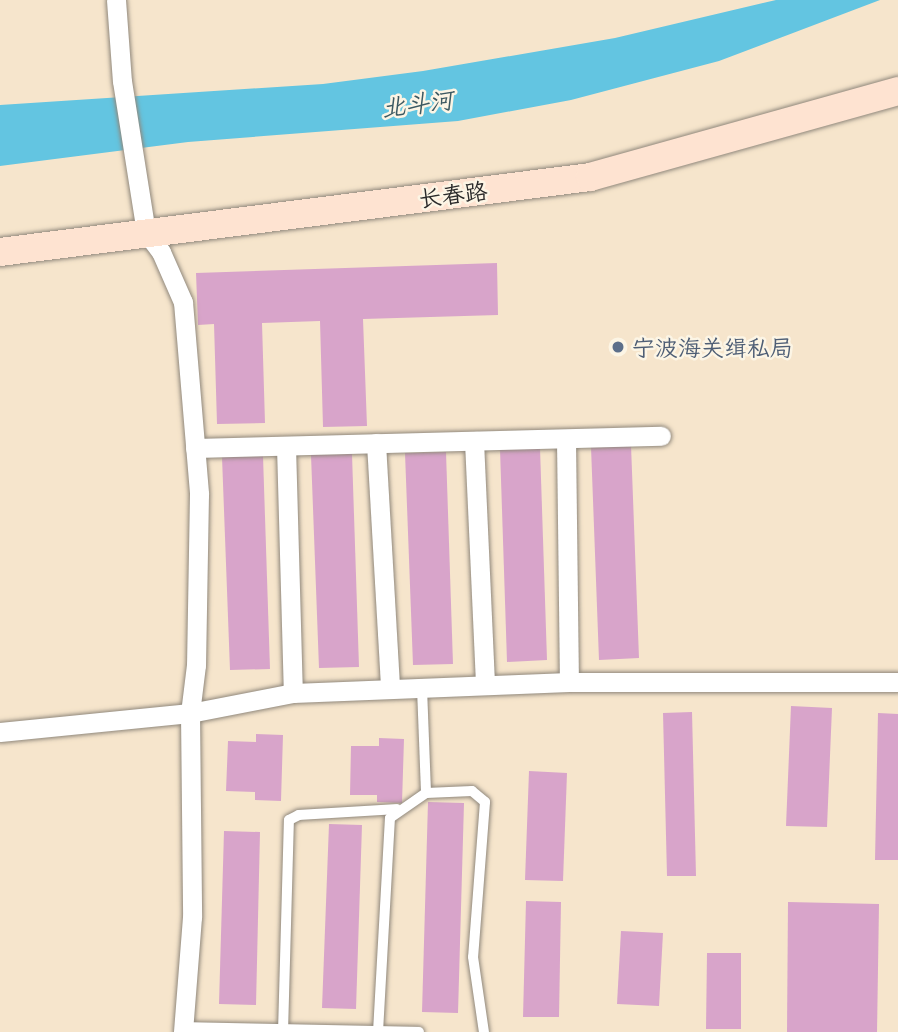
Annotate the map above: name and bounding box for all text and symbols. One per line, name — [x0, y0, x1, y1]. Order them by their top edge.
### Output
water label: 北斗河 — [380, 84, 454, 122]
street label: 长春路 — [417, 176, 489, 212]
place label: 宁波海关缉私局 — [632, 333, 793, 361]
marker: 宁波海关缉私局 — [610, 339, 626, 355]

